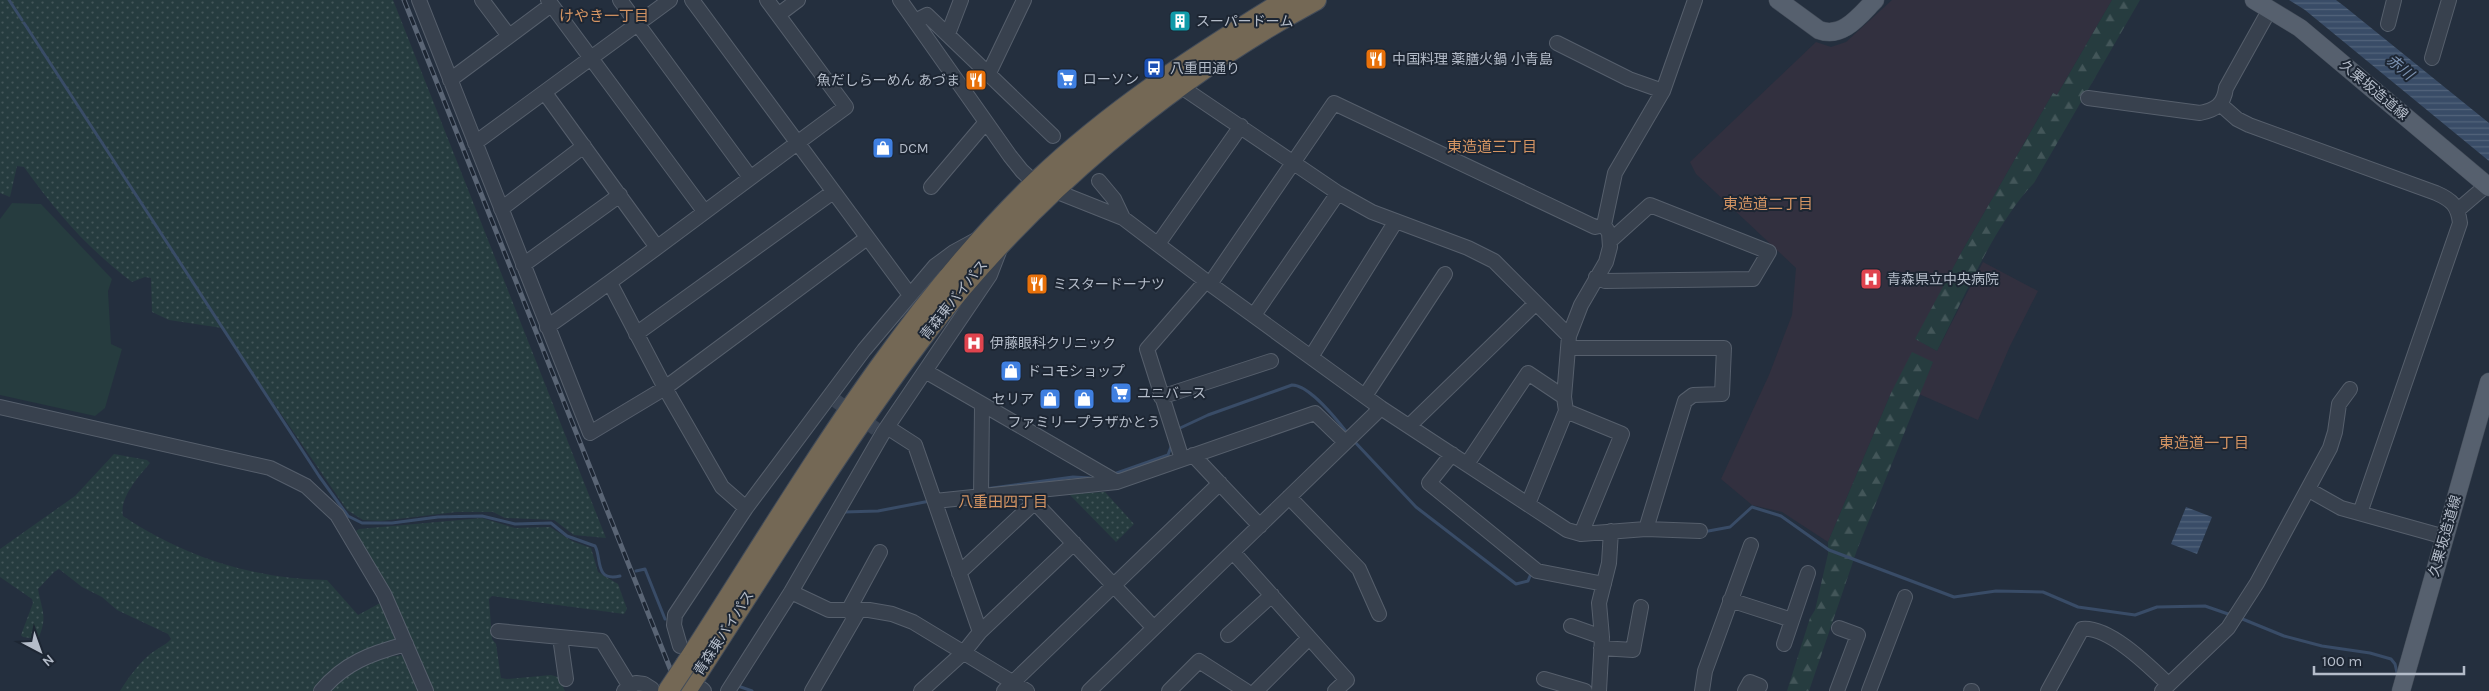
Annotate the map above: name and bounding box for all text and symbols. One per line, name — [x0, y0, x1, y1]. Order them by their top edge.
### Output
district label: けやき一丁目 — [559, 7, 649, 25]
building icon: スーパードーム — [1168, 9, 1192, 33]
place label: スーパードーム — [1196, 13, 1293, 30]
restaurant icon: 中国料理 薬膳火鍋 小青島 — [1364, 47, 1388, 71]
place label: 中国料理 薬膳火鍋 小青島 — [1392, 51, 1553, 68]
water label: 赤川 — [2383, 51, 2419, 85]
bus stop icon: 八重田通り — [1142, 56, 1166, 80]
street label: 久栗坂造道線 — [2336, 56, 2412, 124]
place label: 八重田通り — [1170, 60, 1240, 77]
supermarket icon: ローソン — [1055, 67, 1079, 91]
restaurant icon: 魚だしらーめん あづま — [964, 68, 988, 92]
place label: ローソン — [1083, 71, 1139, 88]
place label: 魚だしらーめん あづま — [817, 72, 960, 89]
shop icon: DCM — [871, 136, 895, 160]
district label: 東造道三丁目 — [1447, 138, 1537, 156]
place label: DCM — [899, 140, 929, 157]
district label: 東造道二丁目 — [1723, 195, 1813, 213]
street label: 青森東バイパス — [917, 257, 991, 343]
hospital icon: 青森県立中央病院 — [1859, 267, 1883, 291]
place label: 青森県立中央病院 — [1887, 271, 1999, 288]
restaurant icon: ミスタードーナツ — [1025, 272, 1049, 296]
place label: ミスタードーナツ — [1053, 276, 1165, 293]
hospital icon: 伊藤眼科クリニック — [962, 331, 986, 355]
place label: 伊藤眼科クリニック — [990, 335, 1116, 352]
shop icon: ドコモショップ — [999, 359, 1023, 383]
place label: ドコモショップ — [1027, 363, 1125, 380]
supermarket icon: ユニバース — [1109, 381, 1133, 405]
place label: ユニバース — [1137, 385, 1206, 402]
shop icon: セリア — [1038, 387, 1062, 411]
shop icon: ファミリープラザかとう — [1072, 387, 1096, 411]
place label: セリア — [992, 391, 1034, 408]
place label: ファミリープラザかとう — [1007, 414, 1161, 431]
district label: 東造道一丁目 — [2159, 434, 2249, 452]
district label: 八重田四丁目 — [958, 493, 1048, 511]
street label: 久栗坂造道線 — [2425, 493, 2465, 579]
street label: 青森東バイパス — [690, 587, 758, 679]
north arrow — [15, 626, 65, 676]
scale bar — [2314, 644, 2464, 676]
text: N — [39, 651, 58, 670]
text: 100 m — [2322, 652, 2362, 670]

